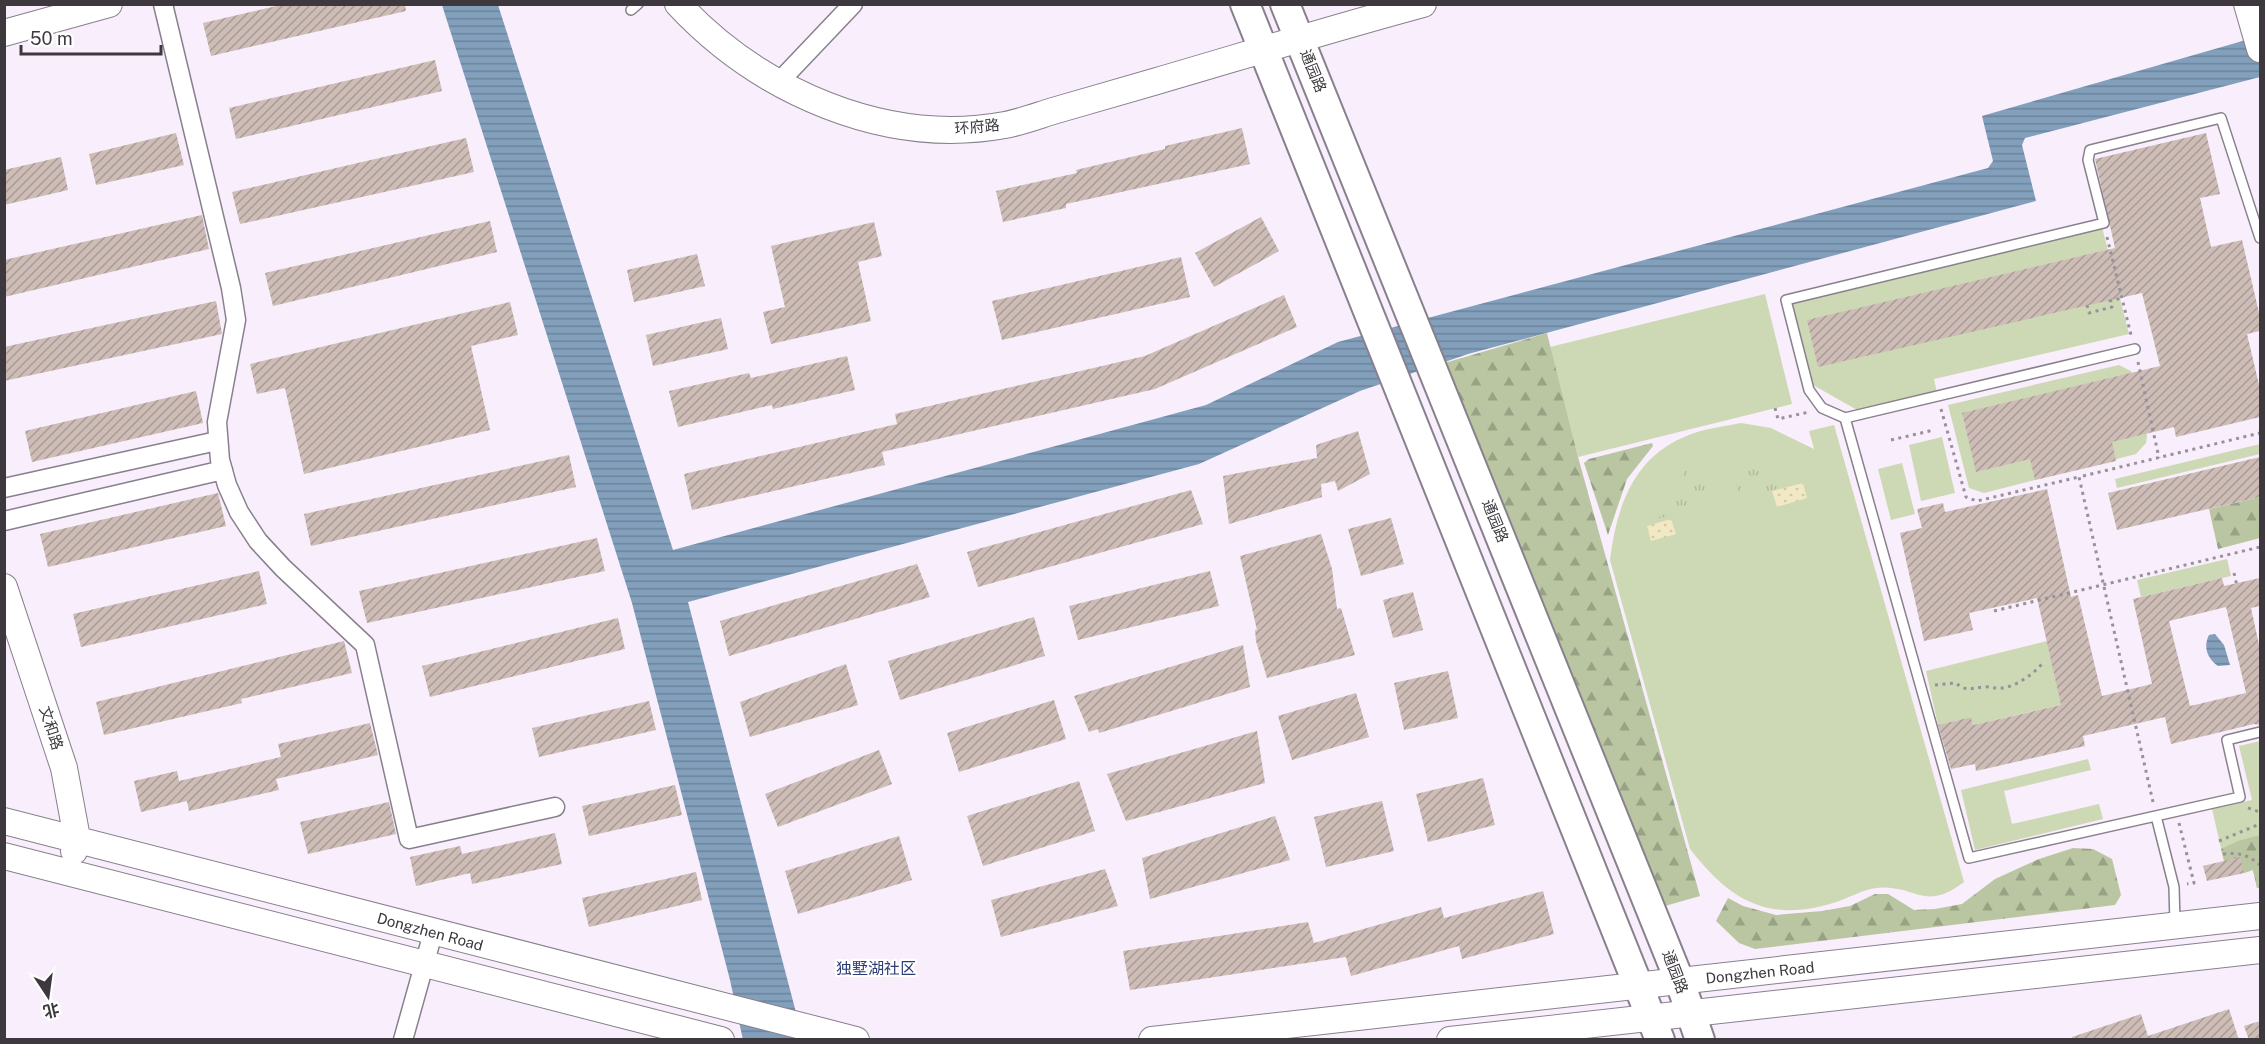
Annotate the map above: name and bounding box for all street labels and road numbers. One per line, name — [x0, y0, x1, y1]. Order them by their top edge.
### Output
street label: 通园路 — [1297, 47, 1330, 95]
street label: 环府路 — [954, 116, 1000, 137]
street label: 通园路 — [1479, 497, 1512, 545]
street label: 文和路 — [36, 704, 67, 752]
street label: Dongzhen Road — [375, 909, 485, 954]
street label: 通园路 — [1659, 948, 1691, 996]
street label: Dongzhen Road — [1705, 958, 1815, 987]

